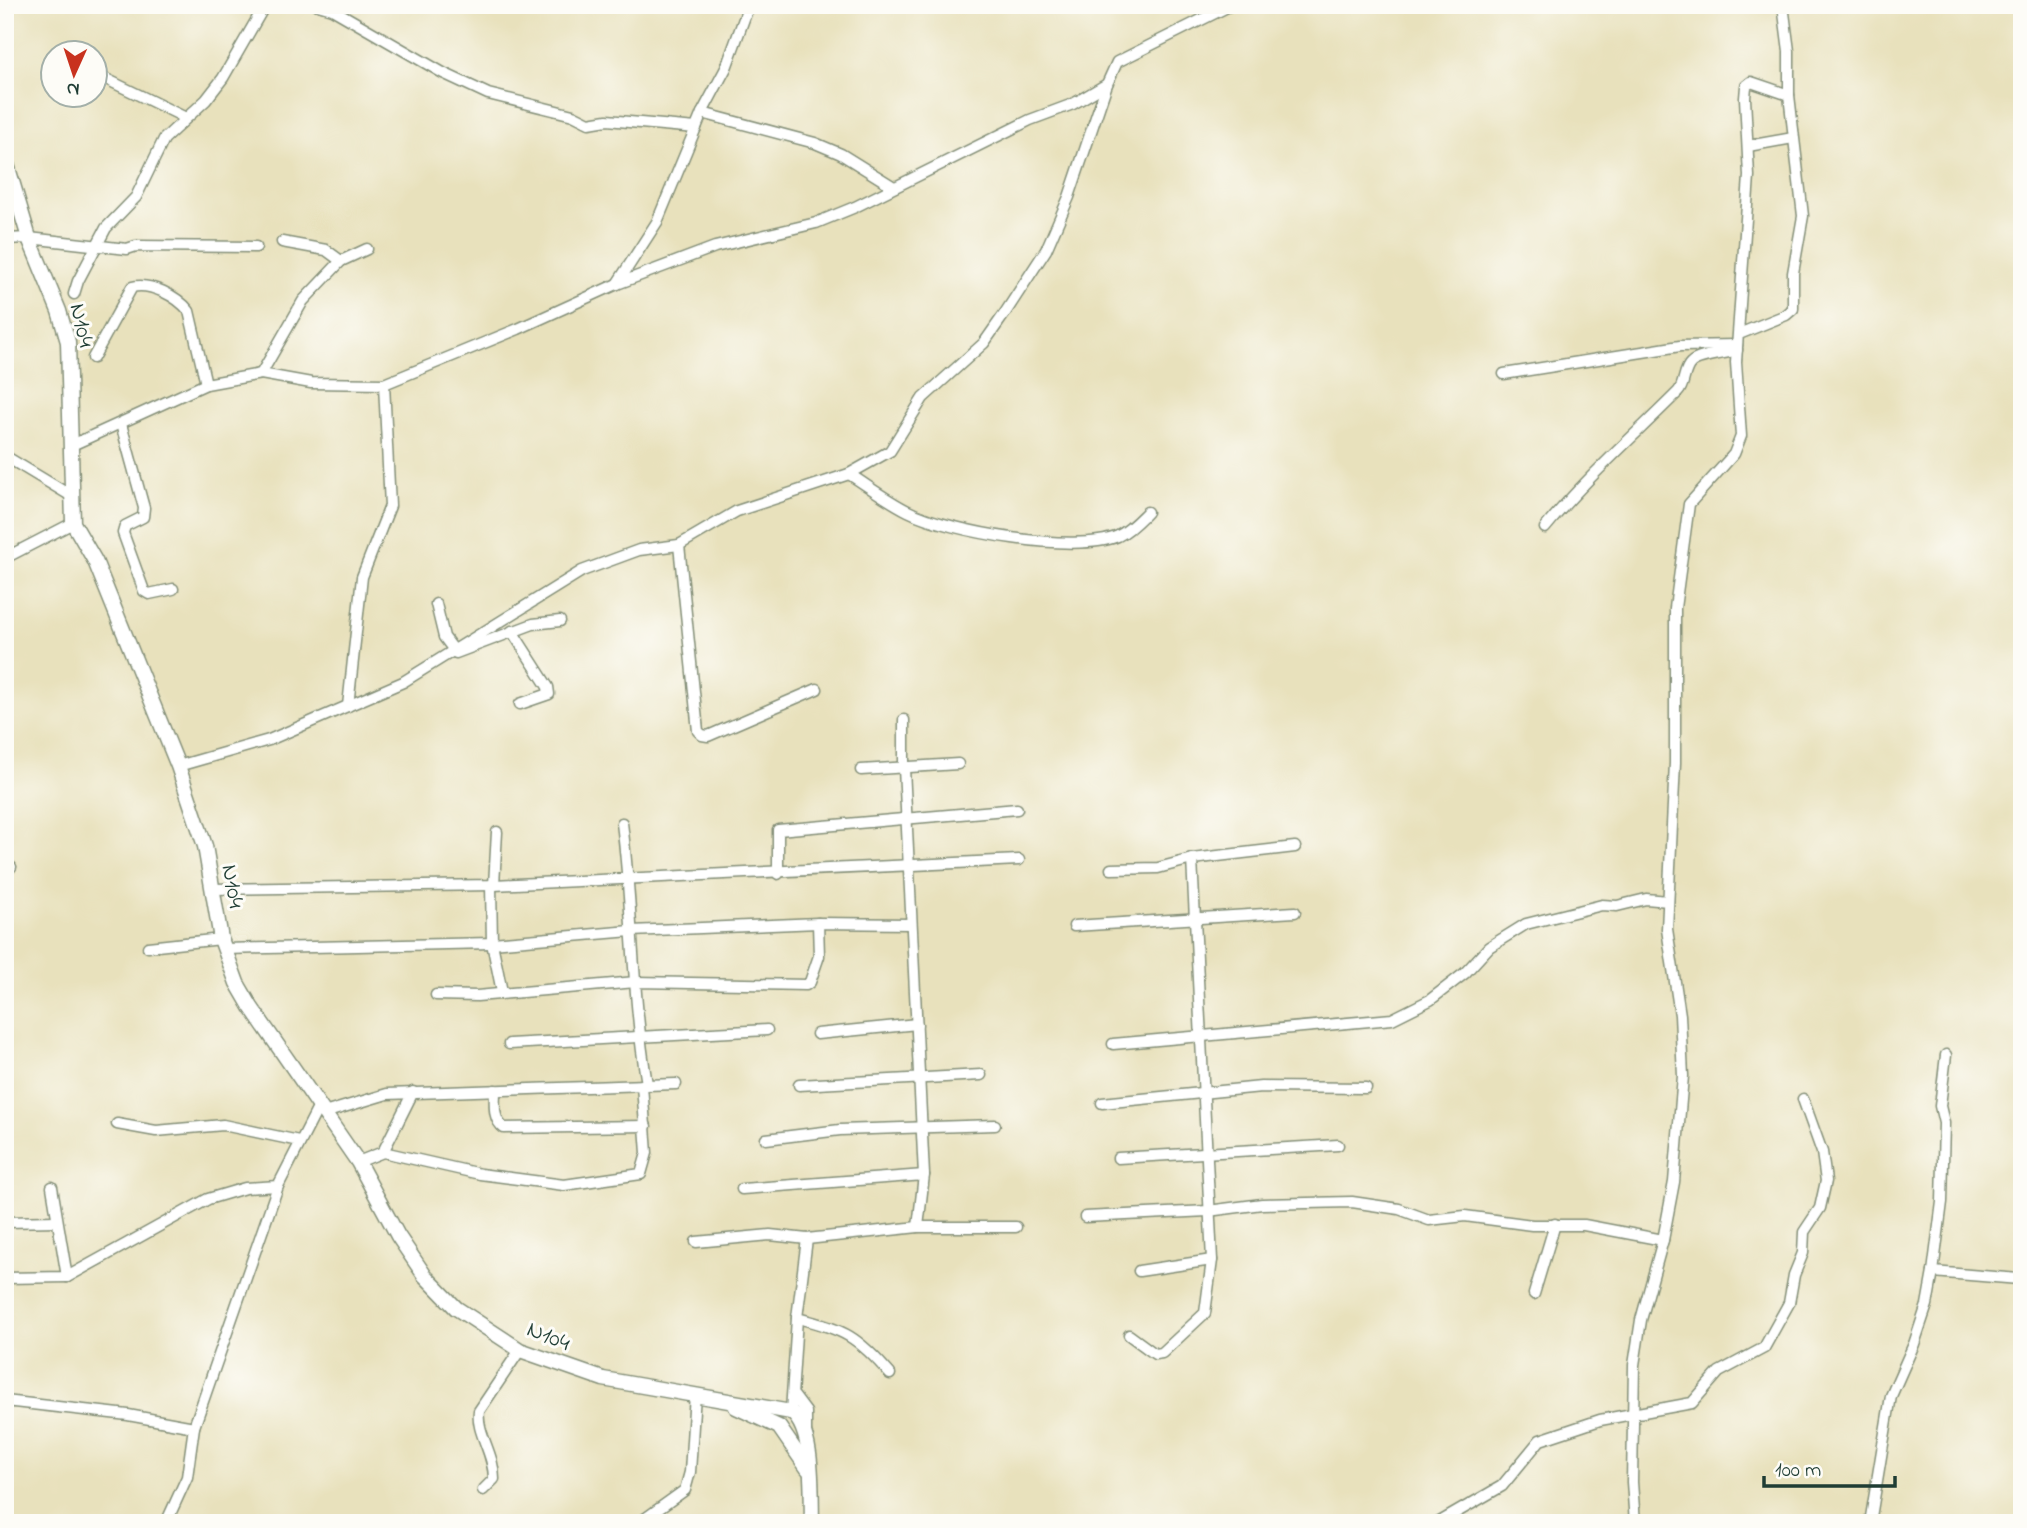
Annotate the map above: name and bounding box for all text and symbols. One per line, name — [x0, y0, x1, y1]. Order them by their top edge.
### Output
north arrow — [38, 38, 108, 108]
text: N — [66, 75, 80, 102]
street label: N104 — [59, 300, 103, 351]
street label: N104 — [210, 862, 253, 911]
street label: N104 — [521, 1313, 575, 1362]
scale bar — [1764, 1444, 1896, 1488]
text: 100 m — [1775, 1456, 1821, 1486]

